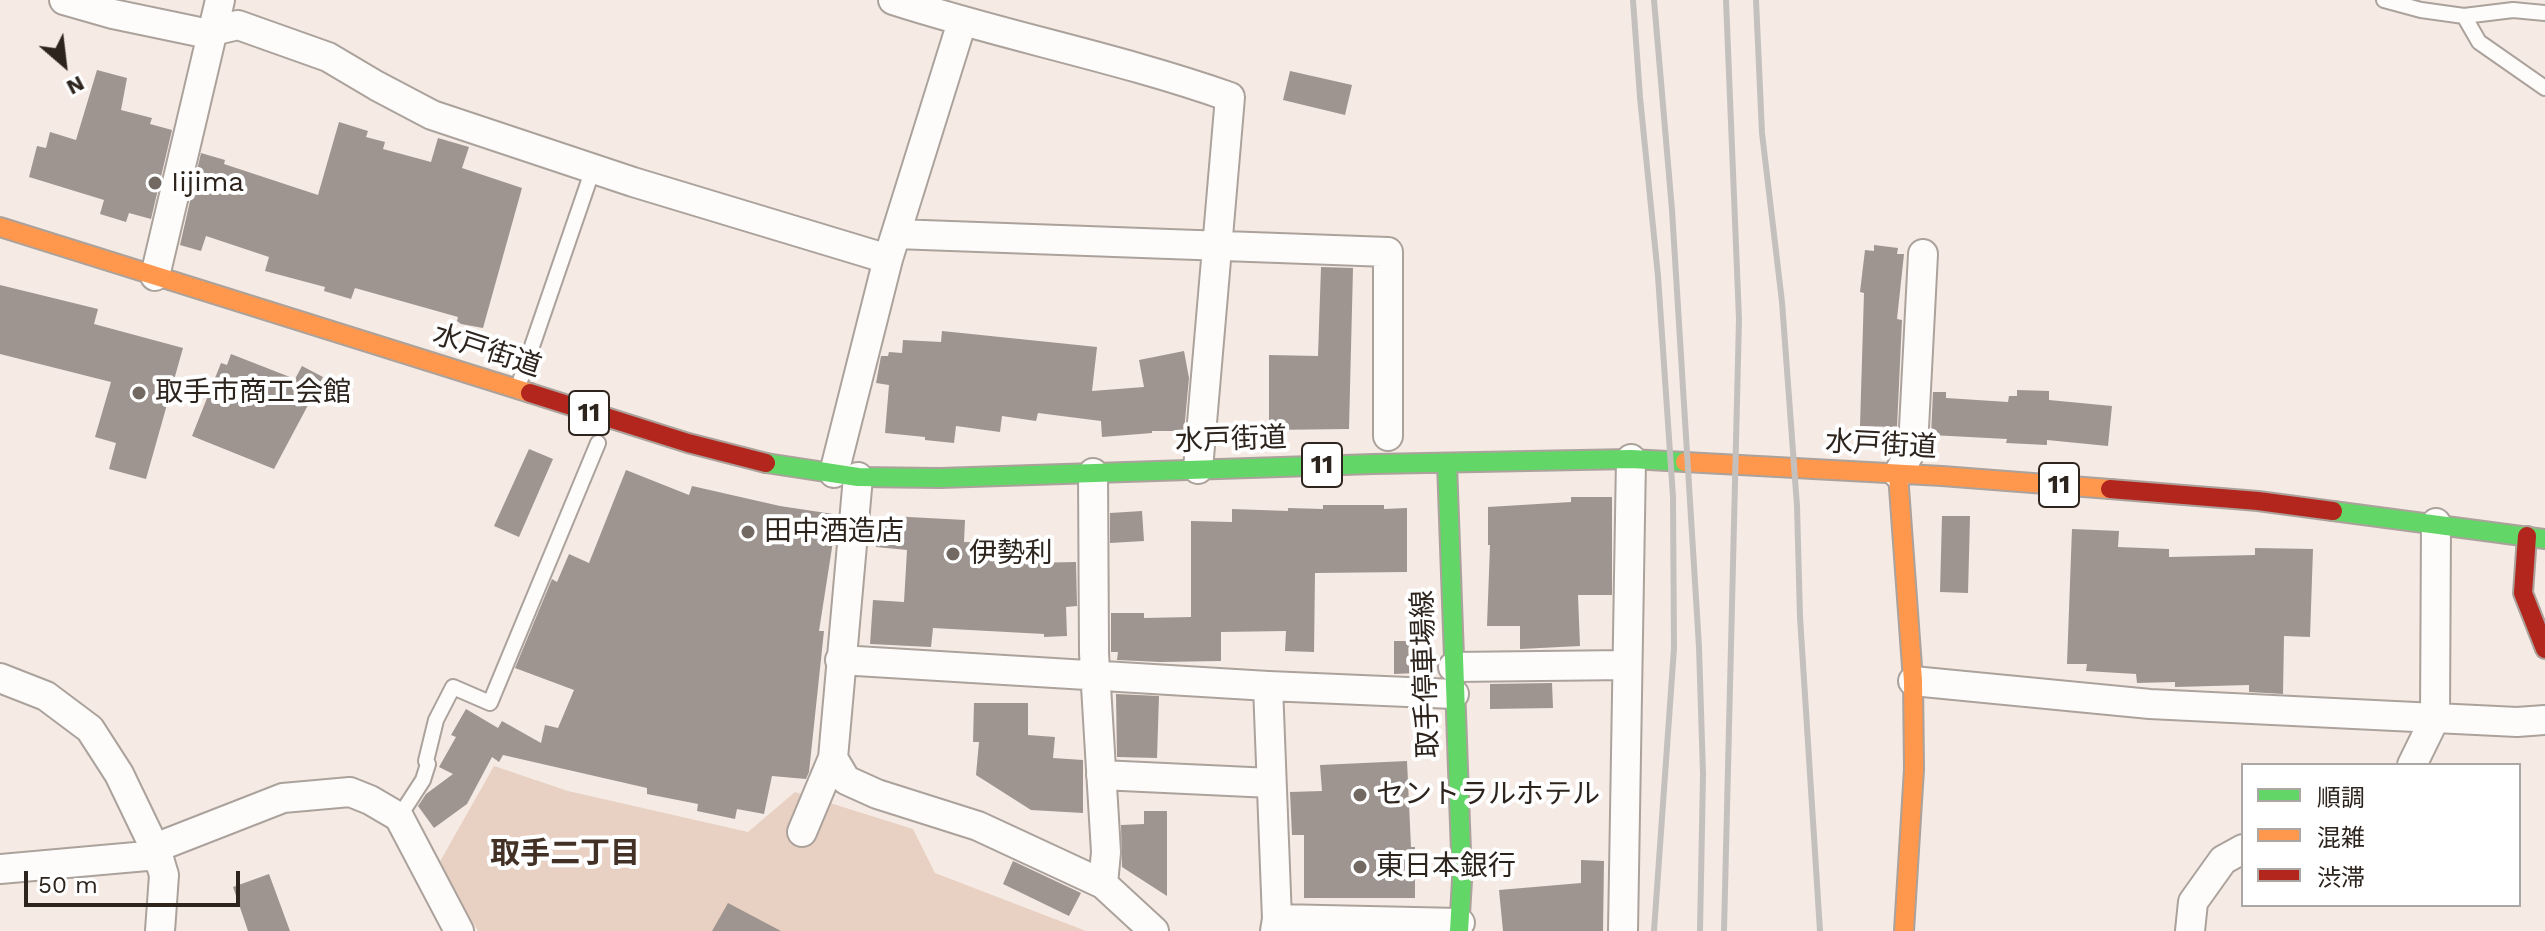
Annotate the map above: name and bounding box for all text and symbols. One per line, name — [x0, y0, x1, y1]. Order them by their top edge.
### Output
north arrow — [24, 24, 104, 104]
text: N — [62, 71, 89, 100]
place label: Iijima — [171, 166, 244, 200]
marker: Iijima — [146, 174, 164, 192]
street label: 水戸街道 — [429, 318, 545, 384]
place label: 取手市商工会館 — [155, 376, 351, 410]
marker: 取手市商工会館 — [130, 384, 148, 402]
road number: 11 — [569, 391, 609, 435]
street label: 水戸街道 — [1174, 421, 1288, 459]
street label: 水戸街道 — [1824, 425, 1938, 465]
road number: 11 — [1302, 443, 1342, 487]
road number: 11 — [2039, 463, 2079, 507]
place label: 田中酒造店 — [764, 515, 904, 549]
marker: 田中酒造店 — [739, 523, 757, 541]
place label: 伊勢利 — [969, 537, 1053, 571]
marker: 伊勢利 — [944, 545, 962, 563]
street label: 取手停車場線 — [1406, 589, 1446, 759]
legend — [2241, 763, 2521, 907]
place label: セントラルホテル — [1376, 778, 1600, 812]
text: 順調 — [2317, 784, 2365, 812]
marker: セントラルホテル — [1351, 786, 1369, 804]
text: 混雑 — [2317, 824, 2365, 852]
district label: 取手二丁目 — [490, 836, 640, 872]
place label: 東日本銀行 — [1376, 850, 1516, 884]
scale bar — [28, 855, 244, 905]
marker: 東日本銀行 — [1351, 858, 1369, 876]
text: 渋滞 — [2317, 864, 2365, 892]
text: 50 m — [38, 871, 98, 899]

